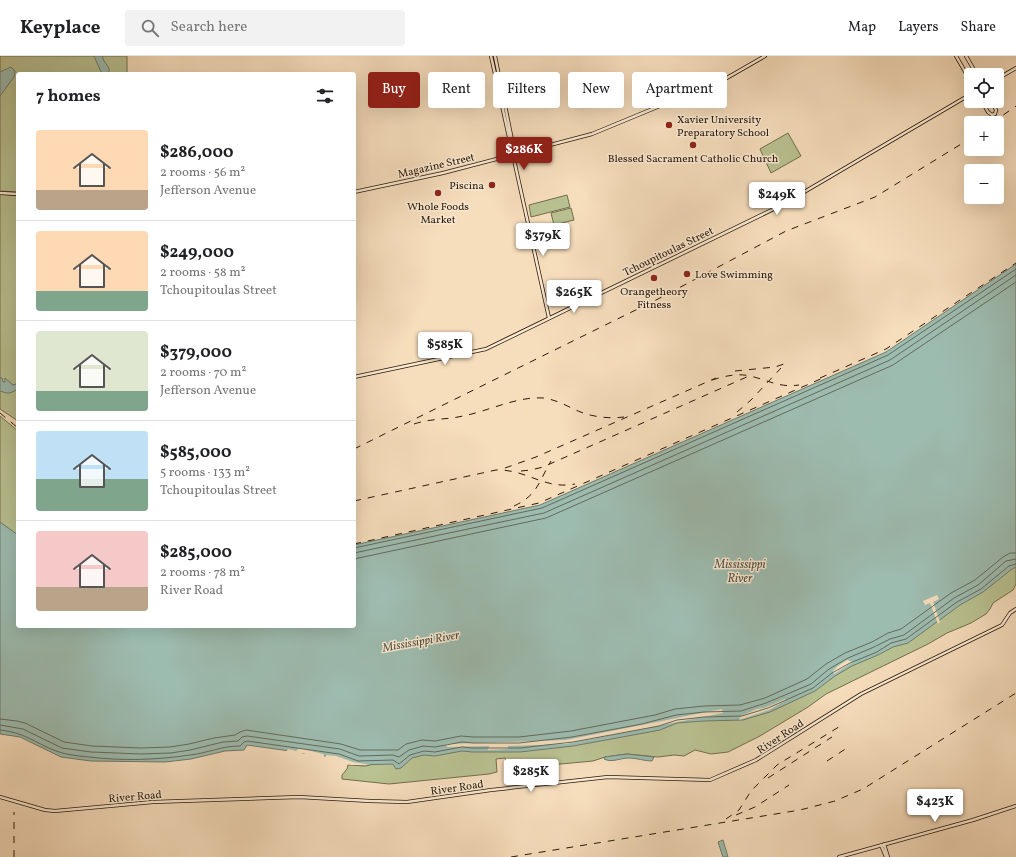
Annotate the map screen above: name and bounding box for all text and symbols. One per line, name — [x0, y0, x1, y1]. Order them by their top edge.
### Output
search box — [125, 10, 405, 46]
text: Keyplace — [20, 15, 101, 41]
icon: search — [139, 17, 161, 39]
text: Search here — [171, 17, 247, 38]
text: Map — [848, 18, 876, 37]
text: Layers — [898, 18, 938, 37]
text: Share — [960, 18, 996, 37]
map controls — [964, 68, 1004, 204]
button: locate — [964, 68, 1004, 108]
chip: Buy — [368, 72, 420, 108]
chip: Rent — [428, 72, 485, 108]
chip: Filters — [493, 72, 560, 108]
chip: New — [568, 72, 624, 108]
chip: Apartment — [632, 72, 727, 108]
text: 7 homes — [36, 85, 101, 108]
icon: filters — [314, 85, 336, 107]
place label: Xavier University Preparatory School — [677, 113, 769, 141]
button: + — [964, 116, 1004, 156]
marker: Xavier University Preparatory School — [664, 120, 674, 130]
pin: $286K — [496, 137, 552, 171]
marker: Blessed Sacrament Catholic Church — [688, 140, 698, 150]
text: $286,000 — [160, 141, 234, 164]
text: $286K — [505, 141, 543, 159]
icon: home — [68, 146, 116, 194]
street label: Magazine Street — [396, 150, 476, 183]
place label: Blessed Sacrament Catholic Church — [608, 152, 779, 167]
text: 2 rooms · 56 m² — [160, 164, 245, 182]
button: − — [964, 164, 1004, 204]
place label: Piscina — [449, 179, 485, 194]
marker: Piscina — [487, 180, 497, 190]
text: Jefferson Avenue — [160, 182, 256, 200]
pin: $249K — [749, 182, 805, 216]
text: $249K — [758, 186, 796, 204]
marker: Whole Foods Market — [433, 188, 443, 198]
place label: Whole Foods Market — [407, 200, 469, 228]
pin: $379K — [515, 223, 571, 257]
street label: Tchoupitoulas Street — [621, 224, 716, 281]
text: $379K — [525, 227, 561, 245]
text: $249,000 — [160, 241, 234, 264]
icon: home — [68, 247, 116, 295]
text: 2 rooms · 58 m² — [160, 264, 245, 282]
place label: Love Swimming — [695, 268, 773, 283]
marker: Love Swimming — [682, 269, 692, 279]
marker: Orangetheory Fitness — [649, 273, 659, 283]
pin: $265K — [546, 280, 602, 314]
text: Tchoupitoulas Street — [160, 282, 277, 300]
text: $265K — [556, 284, 592, 302]
place label: Orangetheory Fitness — [620, 285, 688, 313]
pin: $585K — [417, 332, 473, 366]
text: $585K — [427, 336, 463, 354]
text: $379,000 — [160, 341, 232, 364]
icon: home — [68, 347, 116, 395]
text: 2 rooms · 70 m² — [160, 364, 246, 382]
text: Jefferson Avenue — [160, 382, 256, 400]
text: $585,000 — [160, 441, 231, 464]
icon: home — [68, 447, 116, 495]
text: 5 rooms · 133 m² — [160, 464, 250, 482]
text: Tchoupitoulas Street — [160, 482, 277, 500]
text: $285,000 — [160, 541, 232, 564]
icon: home — [68, 547, 116, 595]
water label: Mississippi River — [714, 557, 766, 587]
text: 2 rooms · 78 m² — [160, 564, 245, 582]
text: River Road — [160, 582, 223, 600]
water label: Mississippi River — [380, 627, 461, 657]
street label: River Road — [754, 716, 807, 758]
pin: $285K — [503, 759, 559, 793]
text: $285K — [513, 763, 549, 781]
street label: River Road — [430, 777, 485, 800]
street label: River Road — [108, 788, 162, 807]
pin: $423K — [907, 789, 963, 823]
text: $423K — [916, 793, 954, 811]

